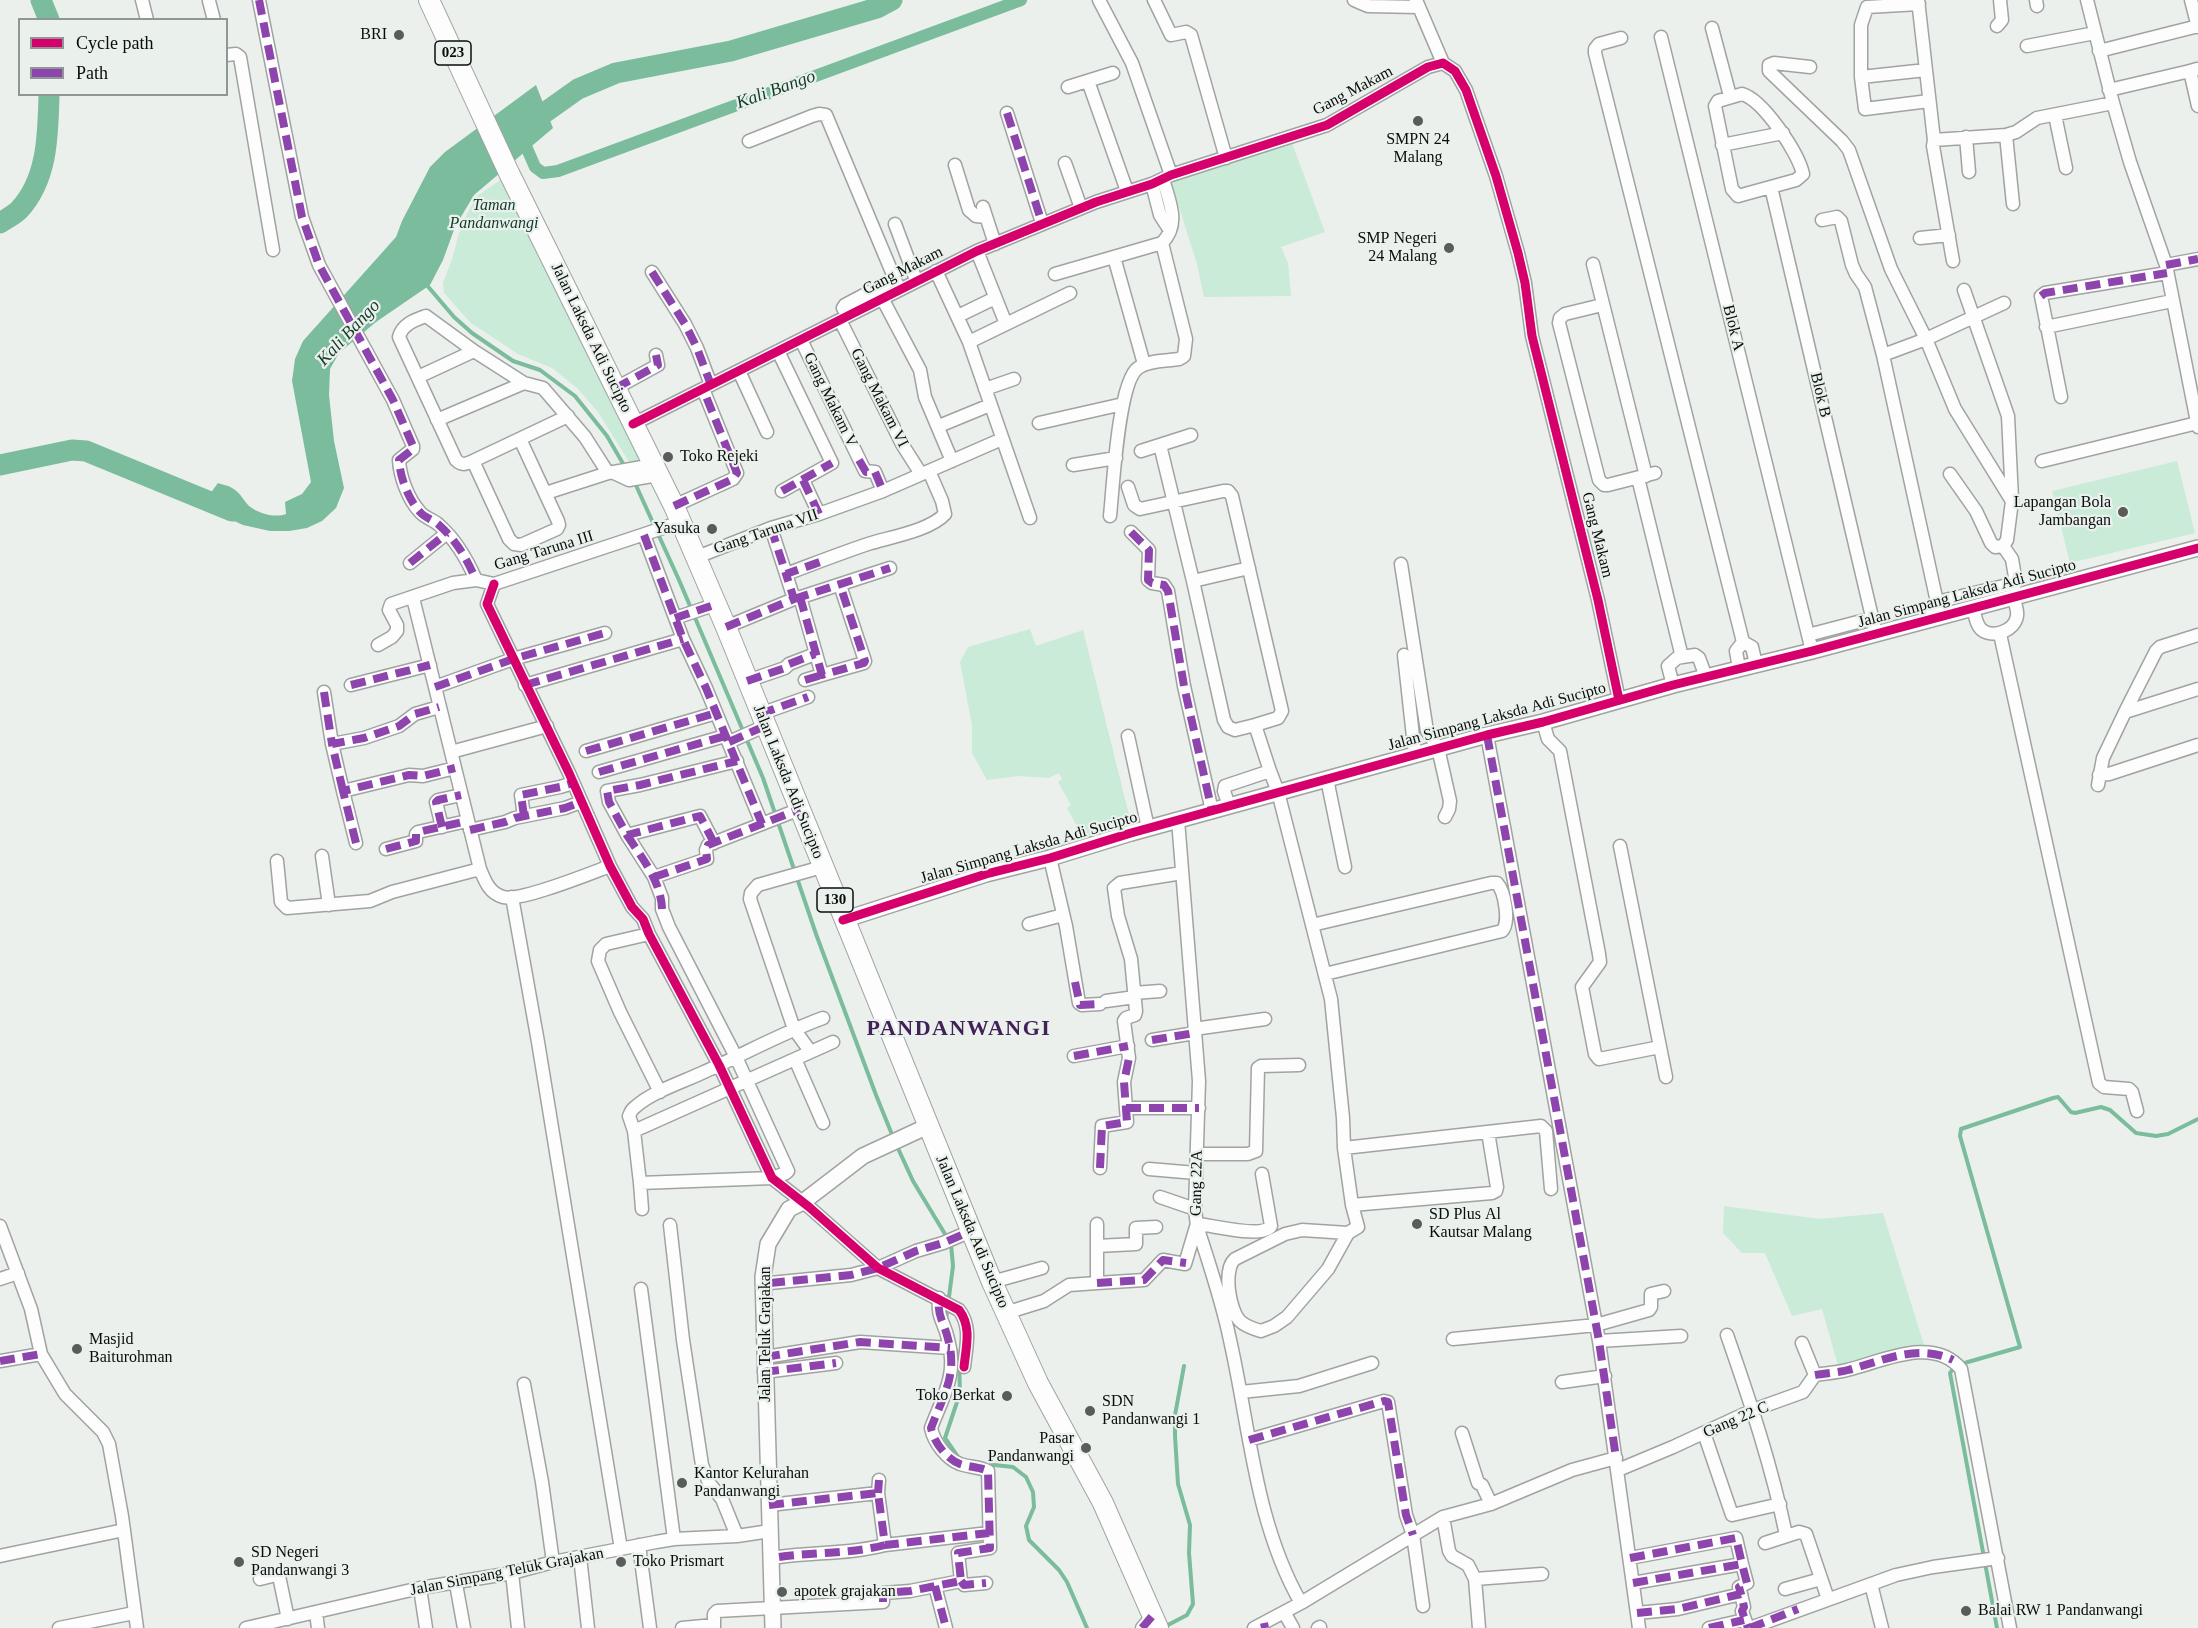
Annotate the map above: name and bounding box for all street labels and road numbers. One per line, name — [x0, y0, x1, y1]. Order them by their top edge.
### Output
road number: 023 — [435, 41, 471, 65]
street label: Gang Makam — [1310, 62, 1396, 120]
street label: Gang Makam — [860, 243, 946, 299]
street label: Jalan Laksda Adi Sucipto — [546, 260, 636, 416]
street label: Blok A — [1718, 303, 1748, 353]
street label: Gang Makam VI — [846, 345, 912, 451]
street label: Gang Makam V — [799, 349, 861, 451]
street label: Blok B — [1805, 371, 1835, 419]
street label: Gang Makam — [1577, 490, 1617, 580]
street label: Gang Taruna VII — [711, 505, 821, 559]
street label: Gang Taruna III — [492, 527, 596, 575]
street label: Jalan Simpang Laksda Adi Sucipto — [1856, 556, 2078, 632]
street label: Jalan Simpang Laksda Adi Sucipto — [1386, 679, 1608, 755]
street label: Jalan Laksda Adi Sucipto — [748, 702, 828, 862]
street label: Jalan Simpang Laksda Adi Sucipto — [918, 808, 1140, 888]
road number: 130 — [817, 888, 853, 912]
street label: Gang 22A — [1187, 1150, 1207, 1216]
street label: Jalan Laksda Adi Sucipto — [931, 1153, 1013, 1311]
street label: Jalan Teluk Grajakan — [756, 1266, 776, 1402]
street label: Gang 22 C — [1700, 1398, 1772, 1442]
street label: Jalan Simpang Teluk Grajakan — [409, 1544, 605, 1600]

